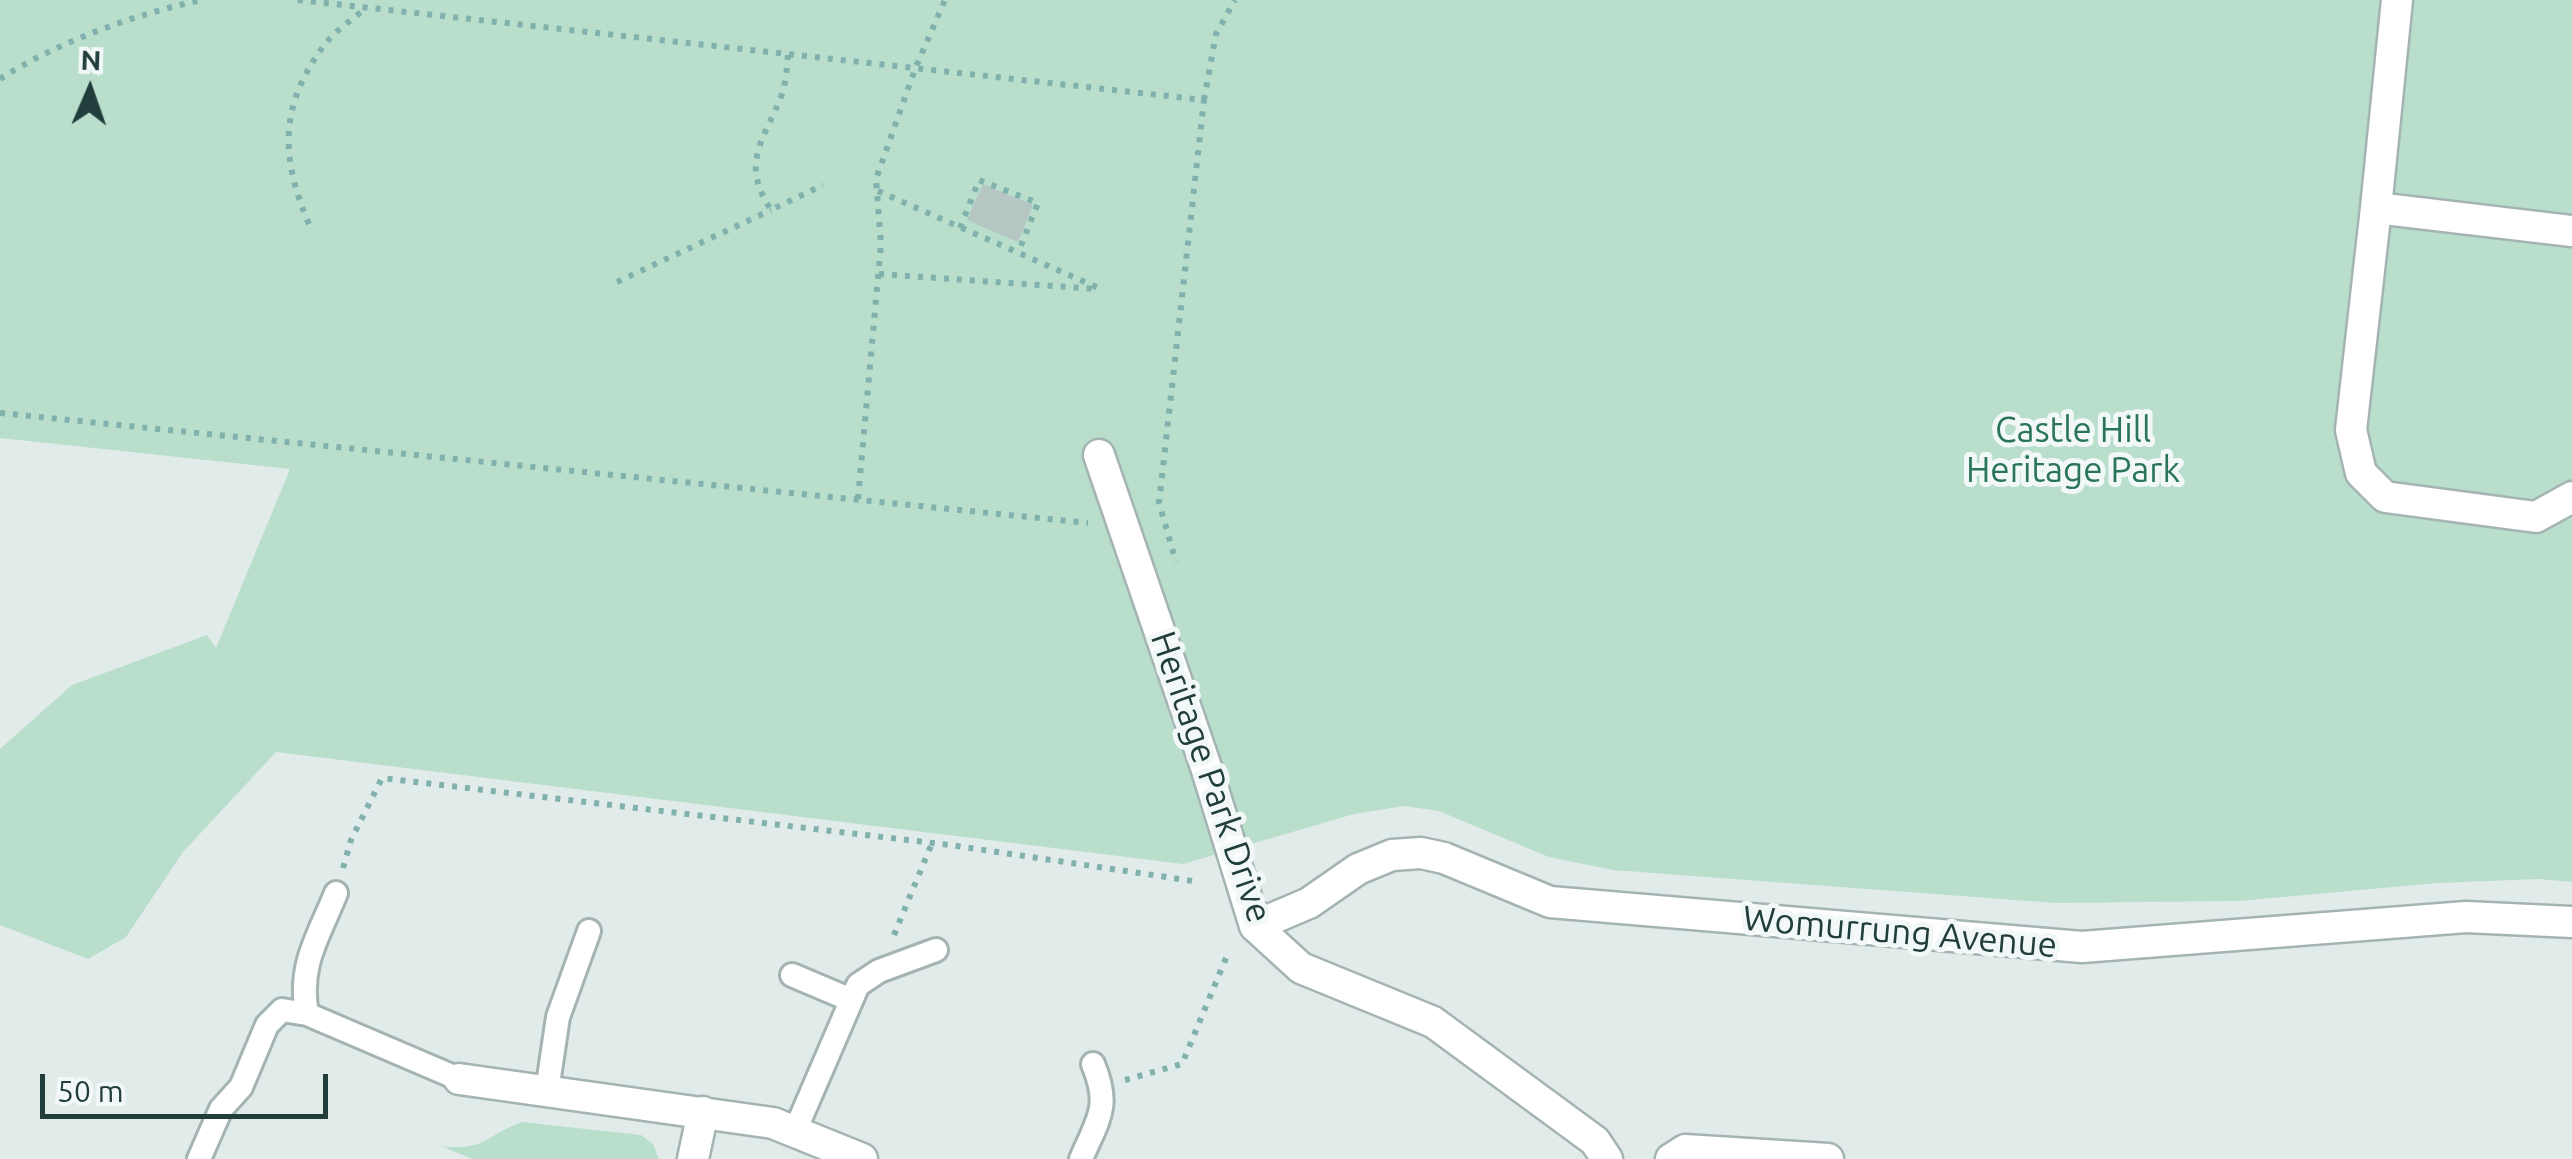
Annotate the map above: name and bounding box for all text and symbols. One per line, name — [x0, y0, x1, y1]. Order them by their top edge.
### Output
north arrow — [40, 40, 140, 140]
text: N — [80, 44, 102, 75]
park label: Castle Hill Heritage Park — [1966, 409, 2180, 491]
street label: Heritage Park Drive — [1142, 626, 1280, 928]
street label: Womurrung Avenue — [1741, 897, 2059, 967]
scale bar — [45, 1054, 332, 1116]
text: 50 m — [57, 1074, 124, 1108]

